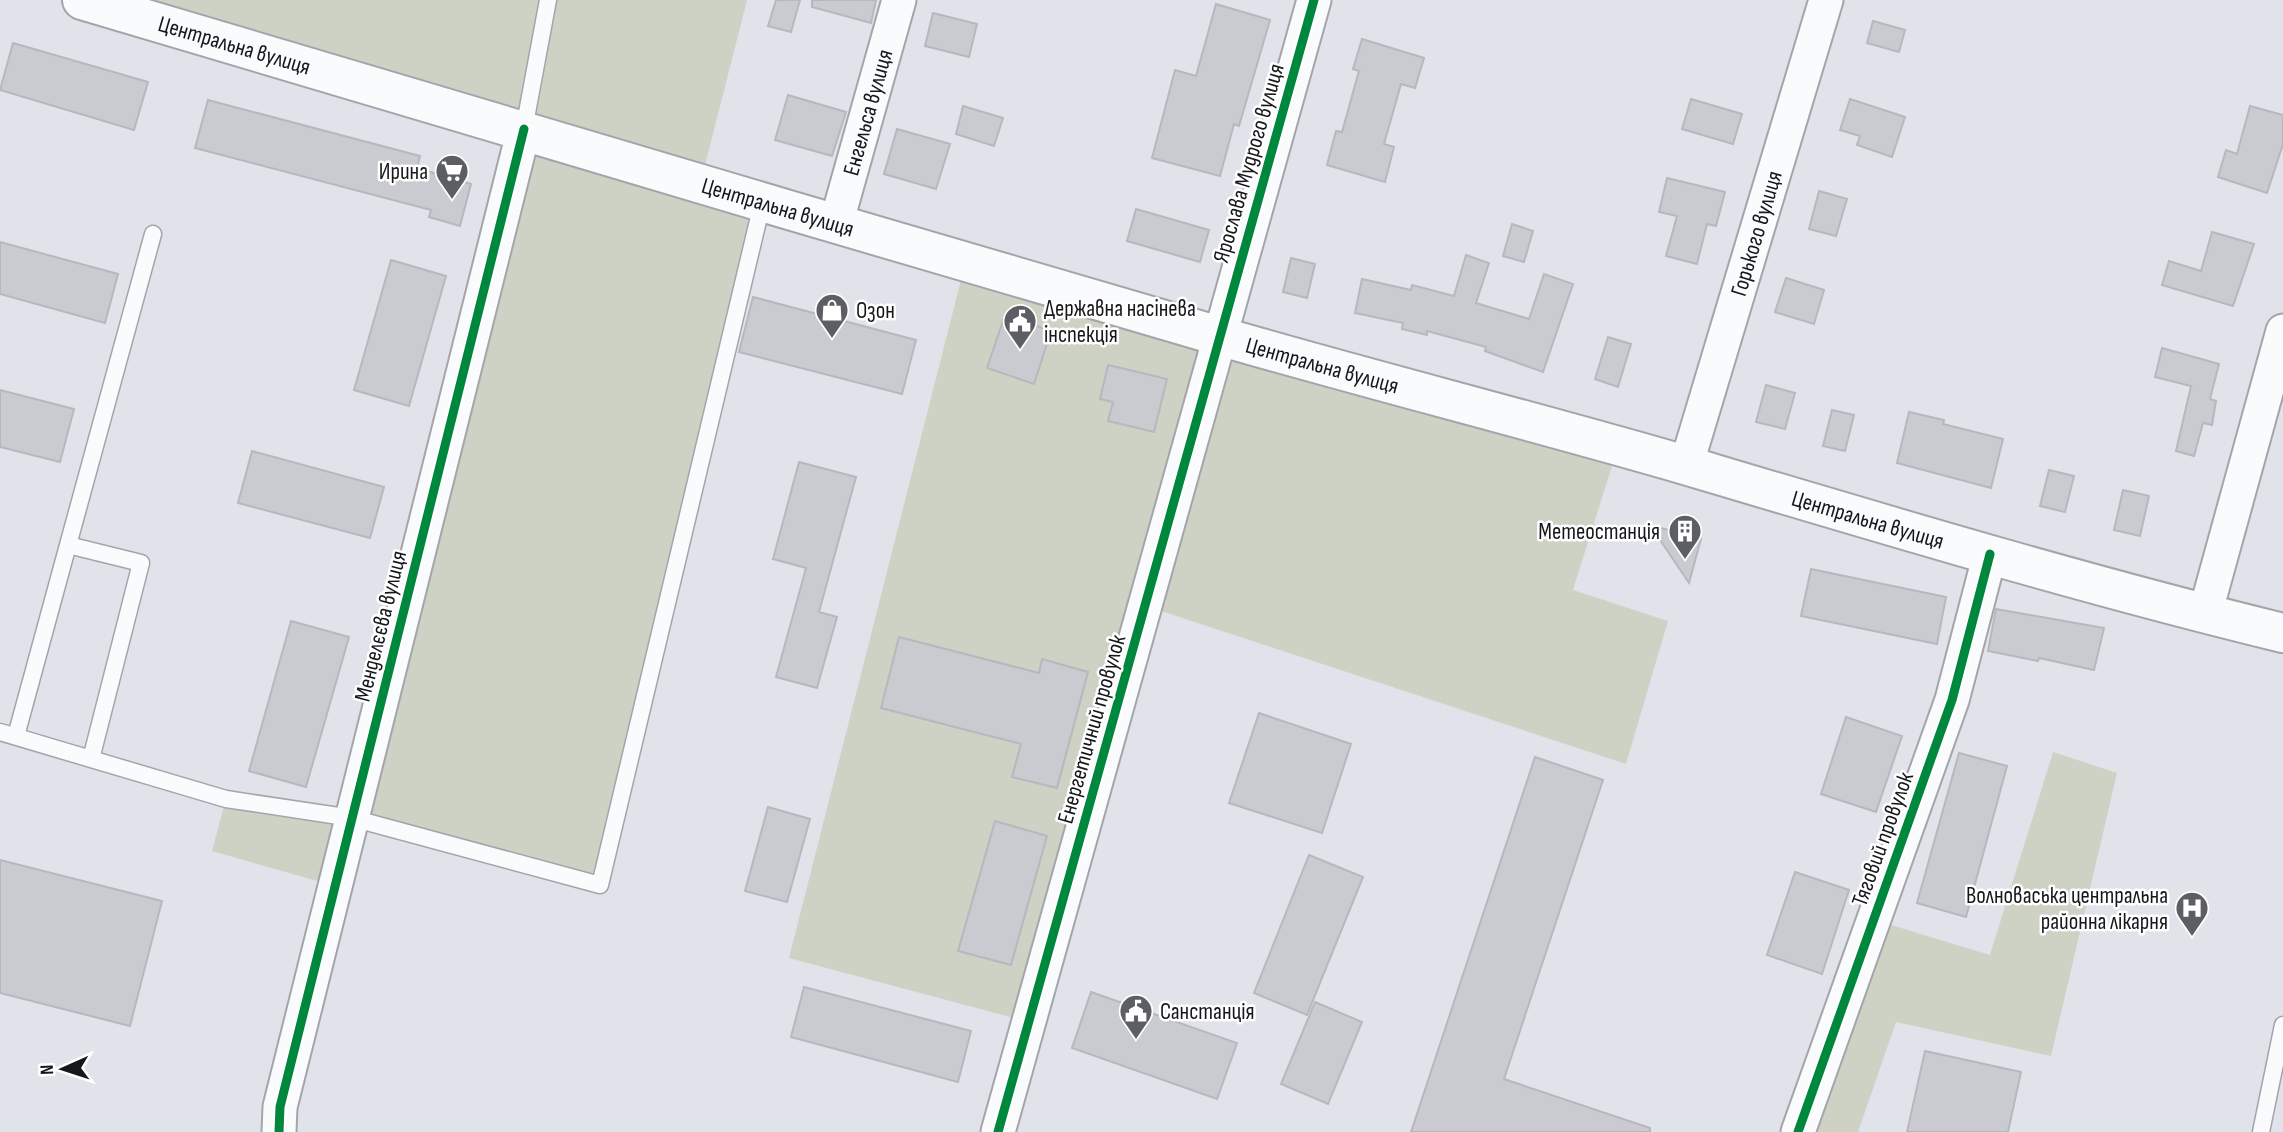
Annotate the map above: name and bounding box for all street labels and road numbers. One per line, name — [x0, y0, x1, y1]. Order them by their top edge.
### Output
street label: Центральна вулиця — [155, 10, 314, 82]
street label: Енгельса вулиця — [837, 46, 899, 179]
street label: Ярослава Мудрого вулиця — [1207, 61, 1291, 266]
street label: Горького вулиця — [1725, 168, 1789, 300]
street label: Центральна вулиця — [698, 172, 857, 244]
street label: Центральна вулиця — [1242, 331, 1402, 400]
street label: Центральна вулиця — [1788, 485, 1947, 556]
street label: Менделєєва вулиця — [349, 548, 413, 704]
street label: Енергетичний провулок — [1052, 631, 1132, 827]
street label: Тяговий провулок — [1846, 768, 1920, 910]

